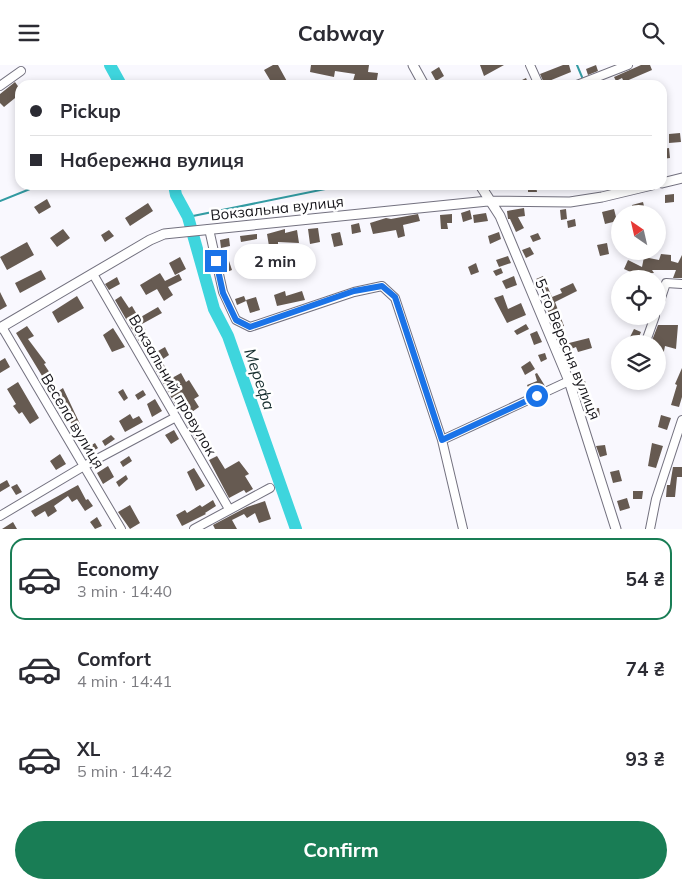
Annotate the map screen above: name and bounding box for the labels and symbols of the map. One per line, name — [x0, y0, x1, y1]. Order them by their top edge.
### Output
street label: Вокзальна вулиця — [209, 192, 345, 224]
north arrow — [611, 205, 666, 260]
callout: 2 min — [234, 243, 316, 279]
route end — [205, 250, 227, 272]
street label: 5-го Вересня вулиця — [531, 276, 605, 422]
street label: Вокзальний провулок — [125, 311, 222, 460]
water label: Мерефа — [240, 345, 280, 413]
street label: Весела вулиця — [37, 370, 109, 472]
route start — [526, 385, 548, 407]

